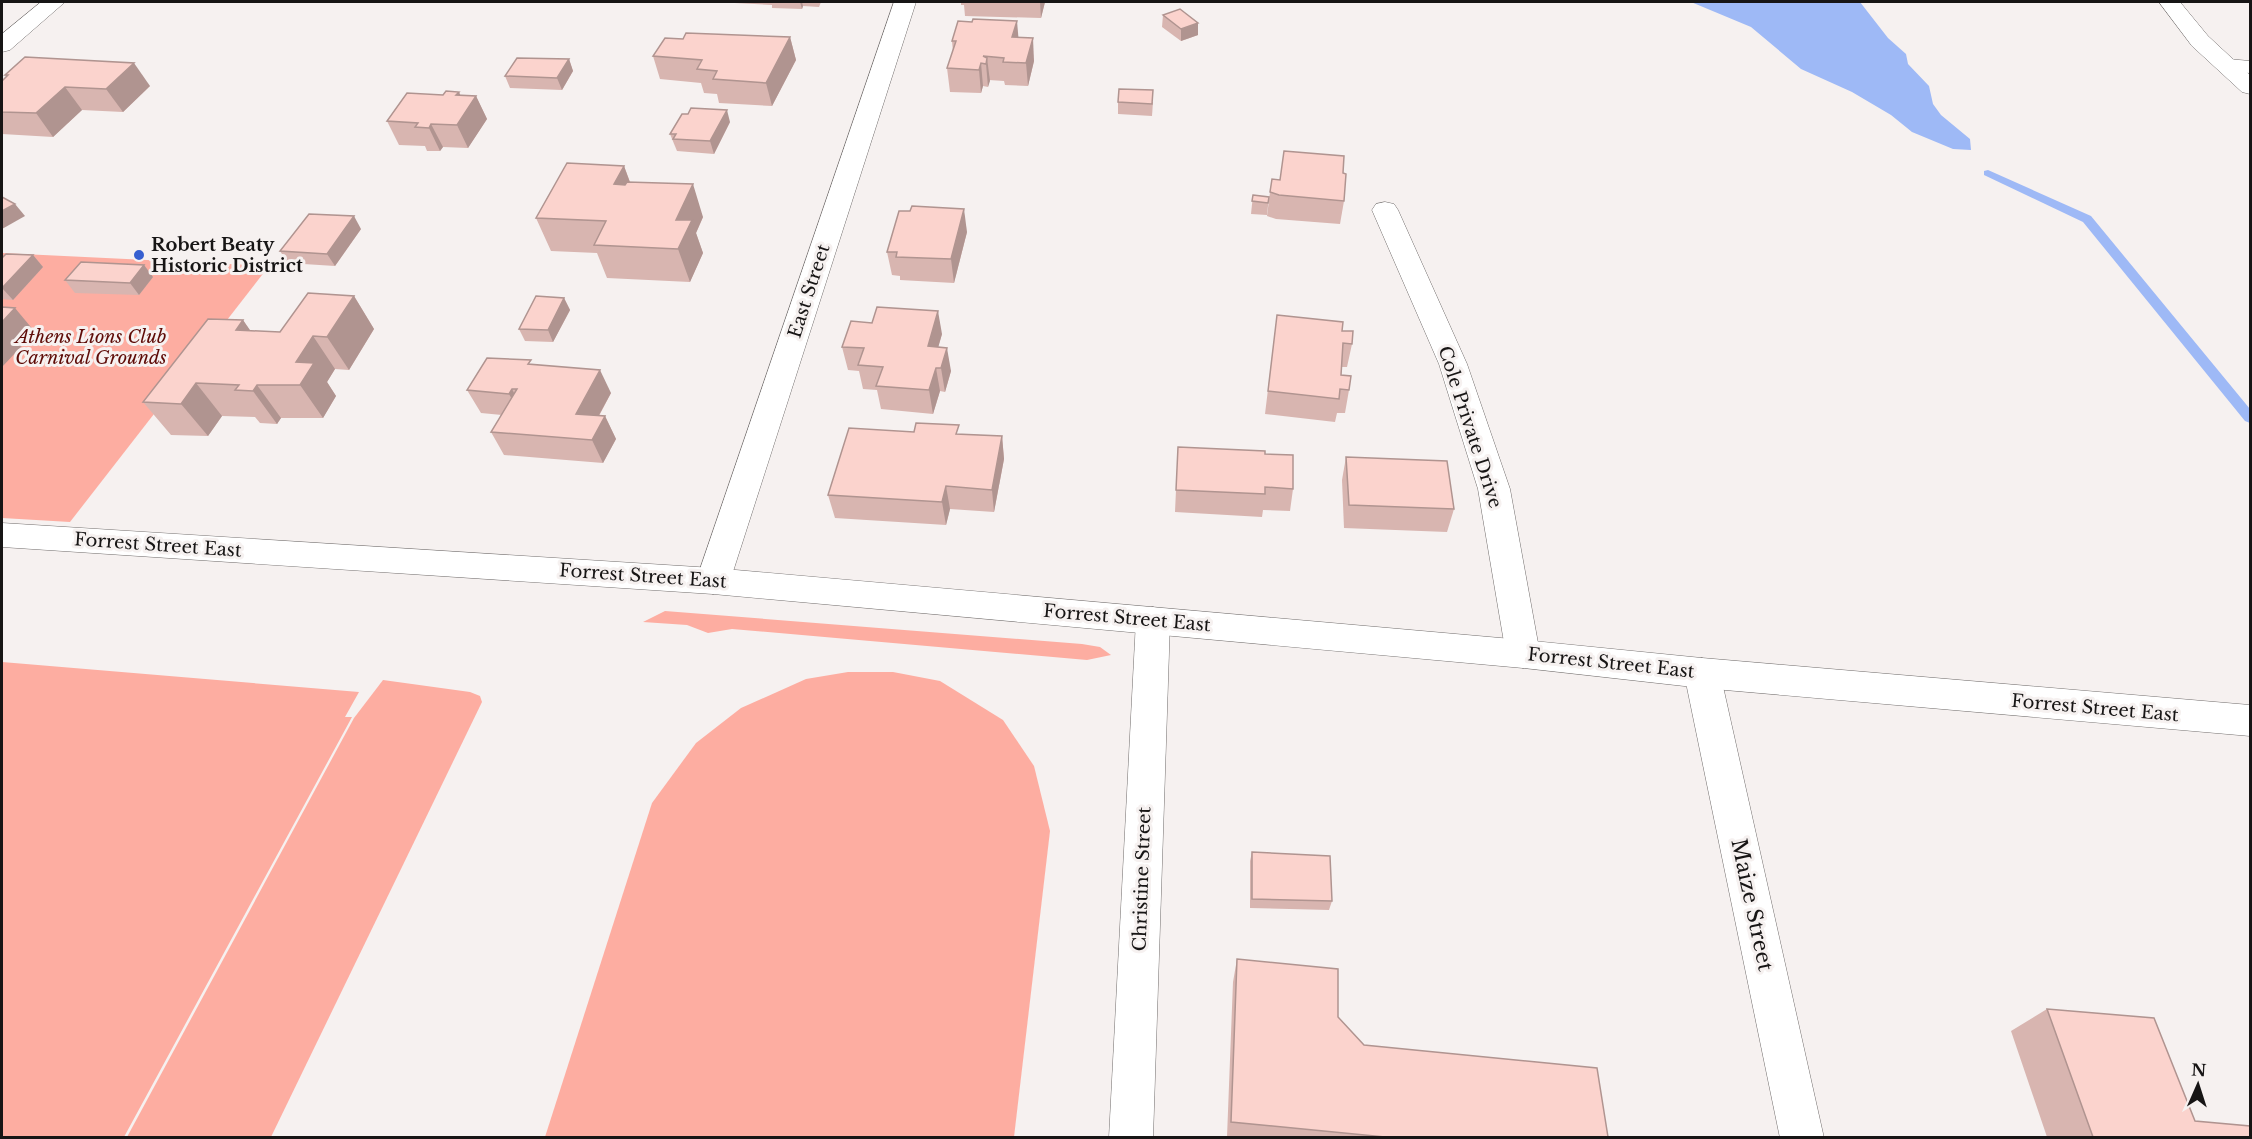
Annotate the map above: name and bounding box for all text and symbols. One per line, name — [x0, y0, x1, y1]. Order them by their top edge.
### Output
place label: Robert Beaty Historic District — [151, 234, 303, 277]
street label: East Street — [784, 241, 835, 341]
marker: Robert Beaty Historic District — [132, 248, 146, 262]
park label: Athens Lions Club Carnival Grounds — [14, 326, 167, 369]
street label: Cole Private Drive — [1433, 343, 1507, 511]
street label: Forrest Street East — [74, 528, 243, 562]
street label: Forrest Street East — [559, 559, 728, 593]
street label: Forrest Street East — [1042, 600, 1212, 636]
street label: Forrest Street East — [1526, 643, 1696, 683]
street label: Forrest Street East — [2010, 690, 2180, 726]
street label: Christine Street — [1128, 806, 1156, 952]
street label: Maize Street — [1725, 836, 1779, 974]
north arrow — [2168, 1055, 2228, 1115]
text: N — [2191, 1060, 2207, 1080]

